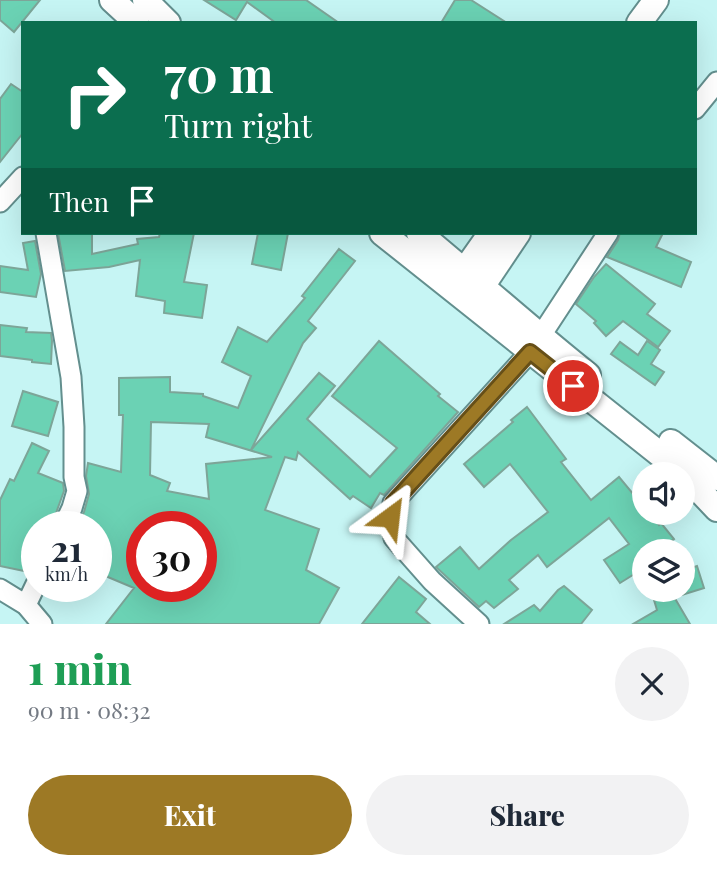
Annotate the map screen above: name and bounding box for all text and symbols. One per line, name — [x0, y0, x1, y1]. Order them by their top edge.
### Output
text: 70 m — [164, 40, 274, 105]
icon: right — [49, 49, 140, 140]
text: Turn right — [164, 103, 312, 146]
icon: arrive — [123, 182, 161, 220]
text: Then — [49, 184, 109, 219]
pin — [543, 356, 603, 416]
icon: arrive — [554, 367, 592, 405]
map controls — [632, 462, 695, 602]
button: sound — [632, 462, 695, 525]
position arrow — [353, 480, 427, 554]
speed limit sign: 30 — [126, 511, 217, 602]
text: 21 — [51, 524, 82, 571]
button: layers — [632, 539, 695, 602]
text: km/h — [45, 562, 88, 586]
text: 1 min — [28, 640, 132, 696]
button: close — [615, 647, 689, 721]
text: 90 m · 08:32 — [28, 694, 150, 725]
button: Exit — [28, 775, 352, 855]
button: Share — [366, 775, 689, 855]

